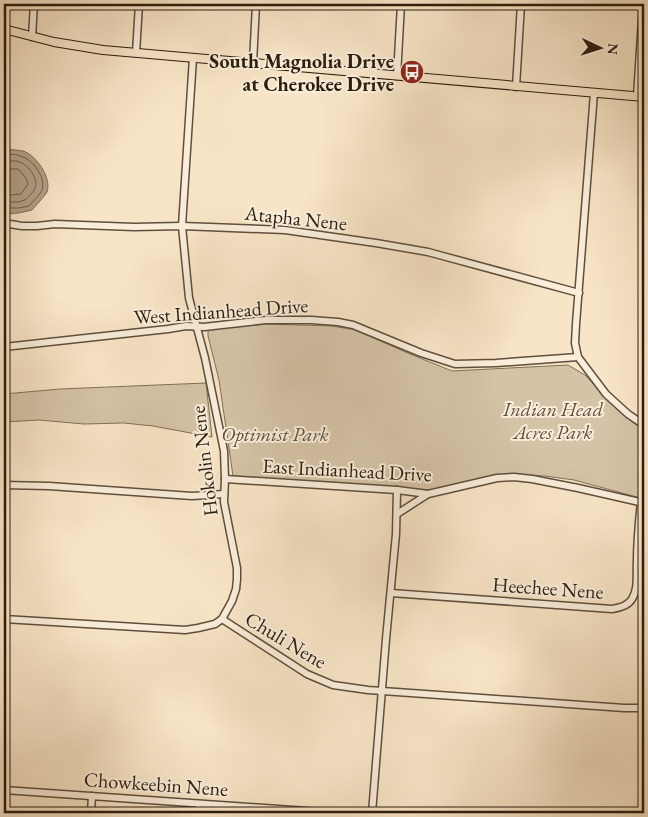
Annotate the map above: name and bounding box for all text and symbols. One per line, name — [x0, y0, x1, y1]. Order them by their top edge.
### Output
north arrow — [576, 22, 626, 72]
text: N — [604, 43, 622, 56]
place label: South Magnolia Drive at Cherokee Drive — [209, 48, 394, 97]
bus stop icon: South Magnolia Drive at Cherokee Drive — [399, 59, 425, 85]
street label: Atapha Nene — [243, 200, 349, 236]
street label: West Indianhead Drive — [133, 292, 309, 330]
park label: Indian Head Acres Park — [502, 396, 604, 445]
street label: Hokolin Nene — [184, 404, 224, 518]
park label: Optimist Park — [221, 421, 329, 447]
street label: East Indianhead Drive — [262, 453, 432, 487]
street label: Heechee Nene — [492, 571, 605, 605]
street label: Chuli Nene — [240, 605, 332, 675]
street label: Chowkeebin Nene — [83, 766, 229, 802]

